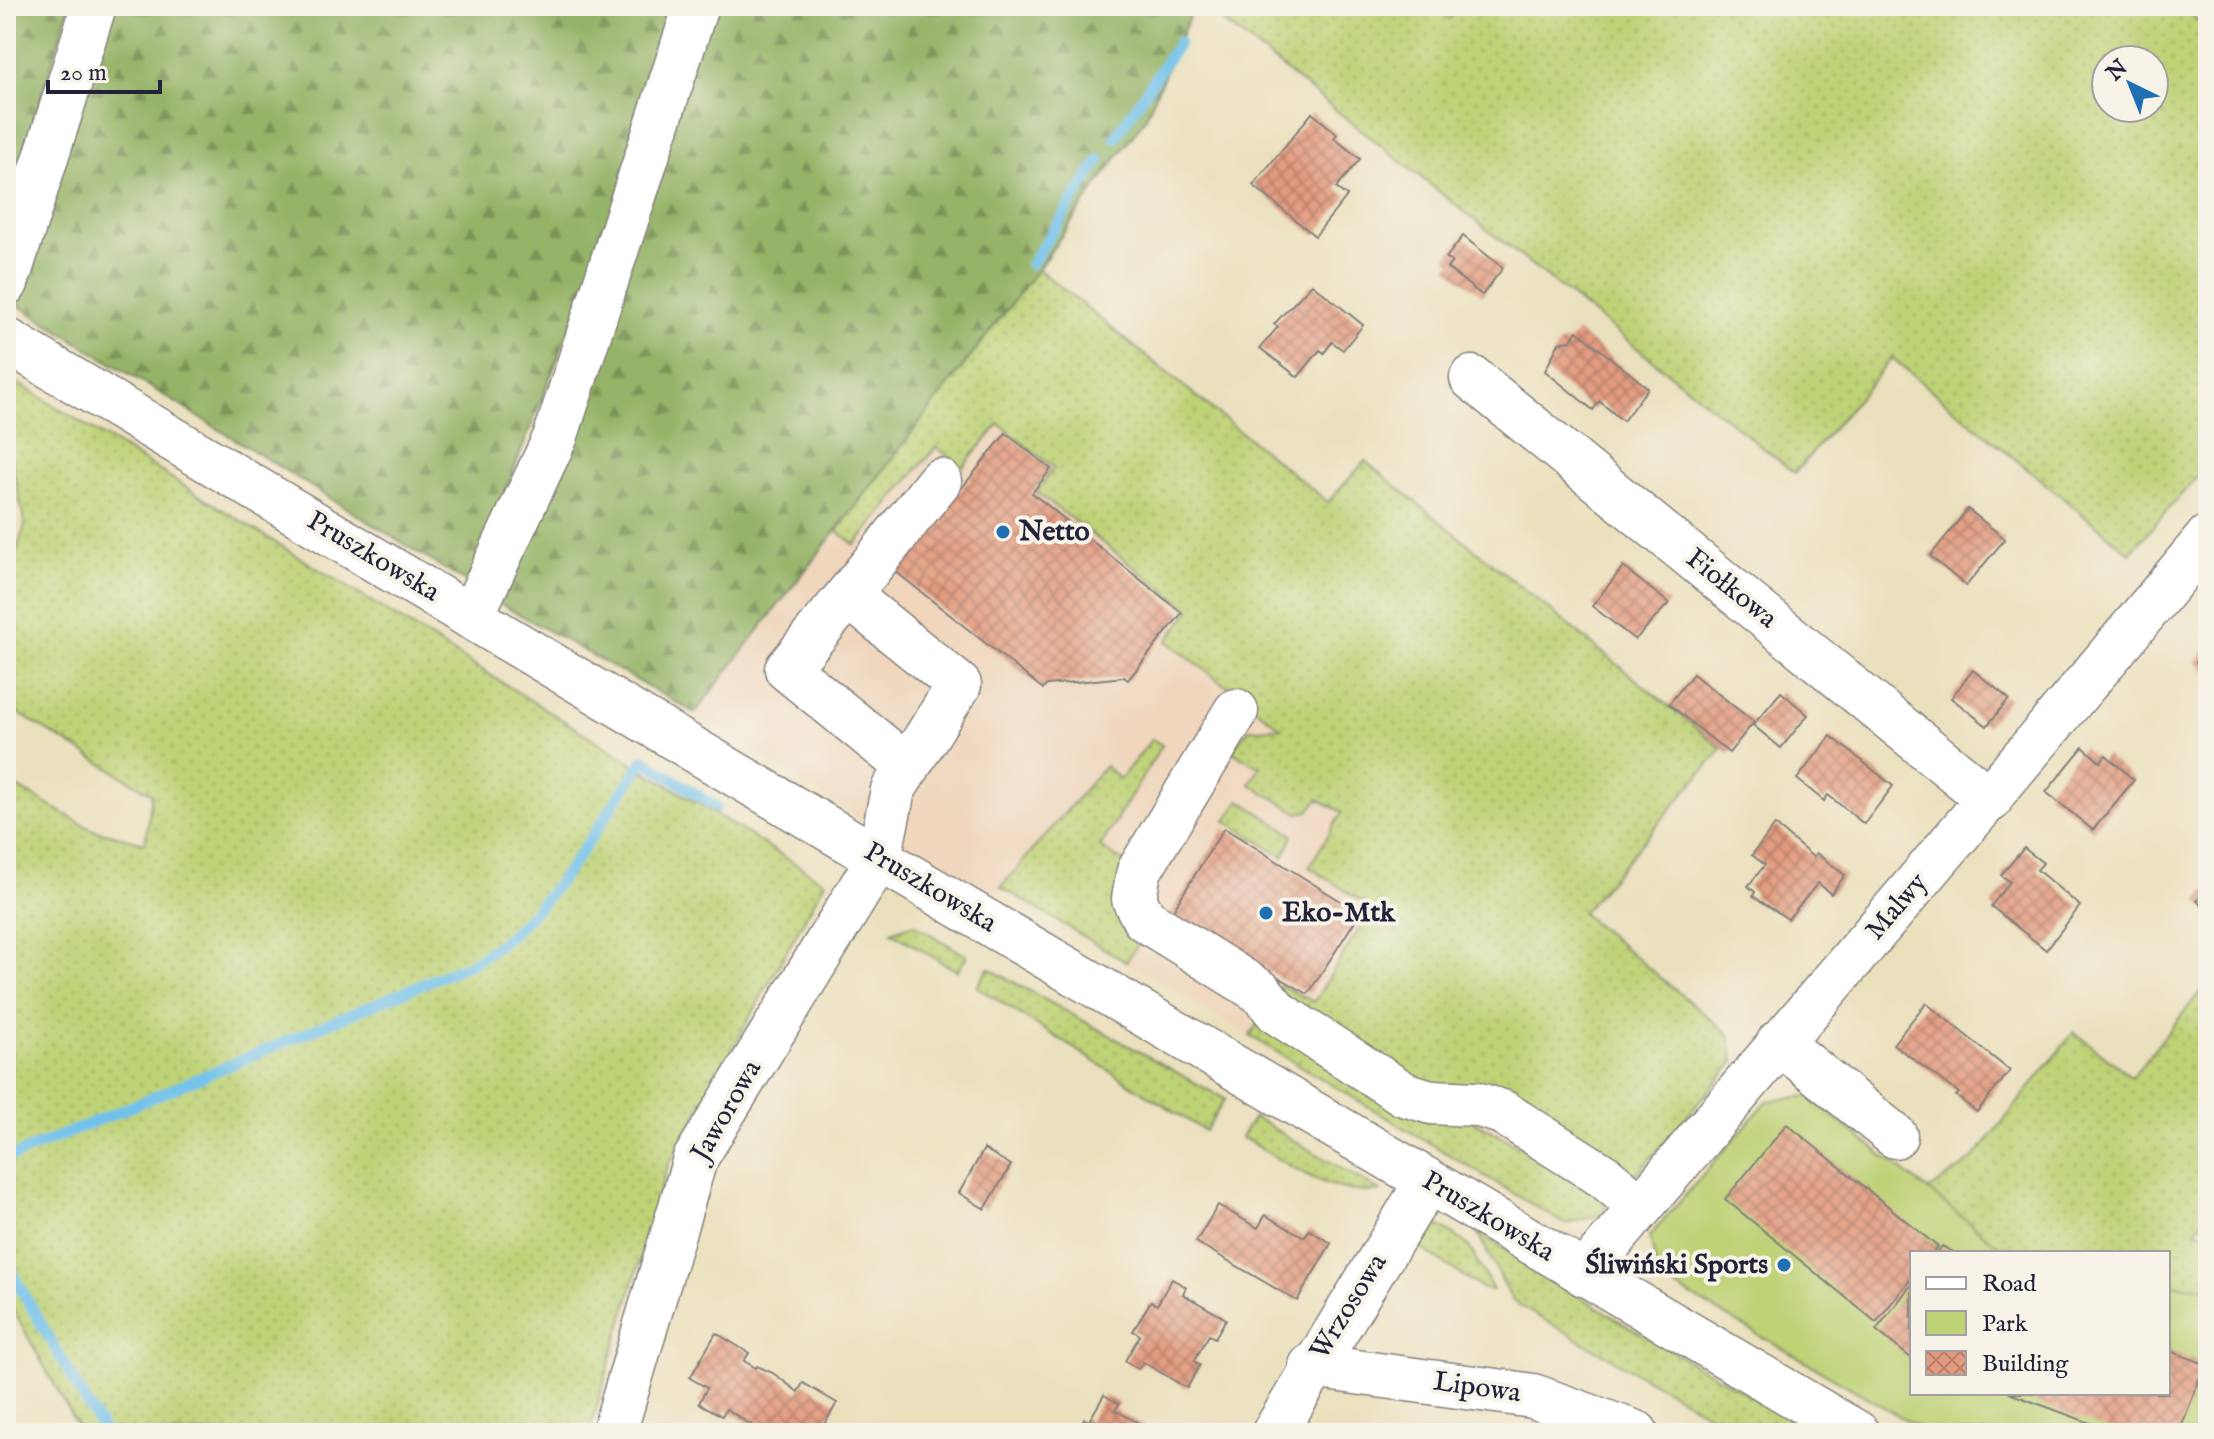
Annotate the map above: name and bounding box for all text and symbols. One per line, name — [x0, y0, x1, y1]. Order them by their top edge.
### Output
scale bar — [48, 44, 160, 94]
north arrow — [2090, 44, 2170, 124]
text: N — [2100, 54, 2134, 88]
text: 20 m — [60, 58, 107, 89]
street label: Pruszkowska — [300, 504, 446, 611]
place label: Netto — [1018, 515, 1090, 550]
marker: Netto — [994, 523, 1012, 541]
street label: Fiołkowa — [1678, 541, 1785, 637]
street label: Pruszkowska — [857, 835, 1003, 942]
street label: Malwy — [1858, 866, 1936, 948]
place label: Eko-Mtk — [1282, 896, 1396, 931]
marker: Eko-Mtk — [1257, 904, 1275, 922]
street label: Jaworowa — [683, 1053, 770, 1170]
street label: Pruszkowska — [1415, 1164, 1561, 1271]
street label: Wrzosowa — [1303, 1247, 1396, 1367]
place label: Śliwiński Sports — [1585, 1247, 1768, 1283]
legend — [1910, 1251, 2170, 1395]
marker: Śliwiński Sports — [1775, 1256, 1793, 1274]
text: Road — [1982, 1269, 2036, 1300]
text: Park — [1982, 1309, 2028, 1340]
text: Building — [1982, 1349, 2069, 1380]
street label: Lipowa — [1431, 1365, 1524, 1412]

